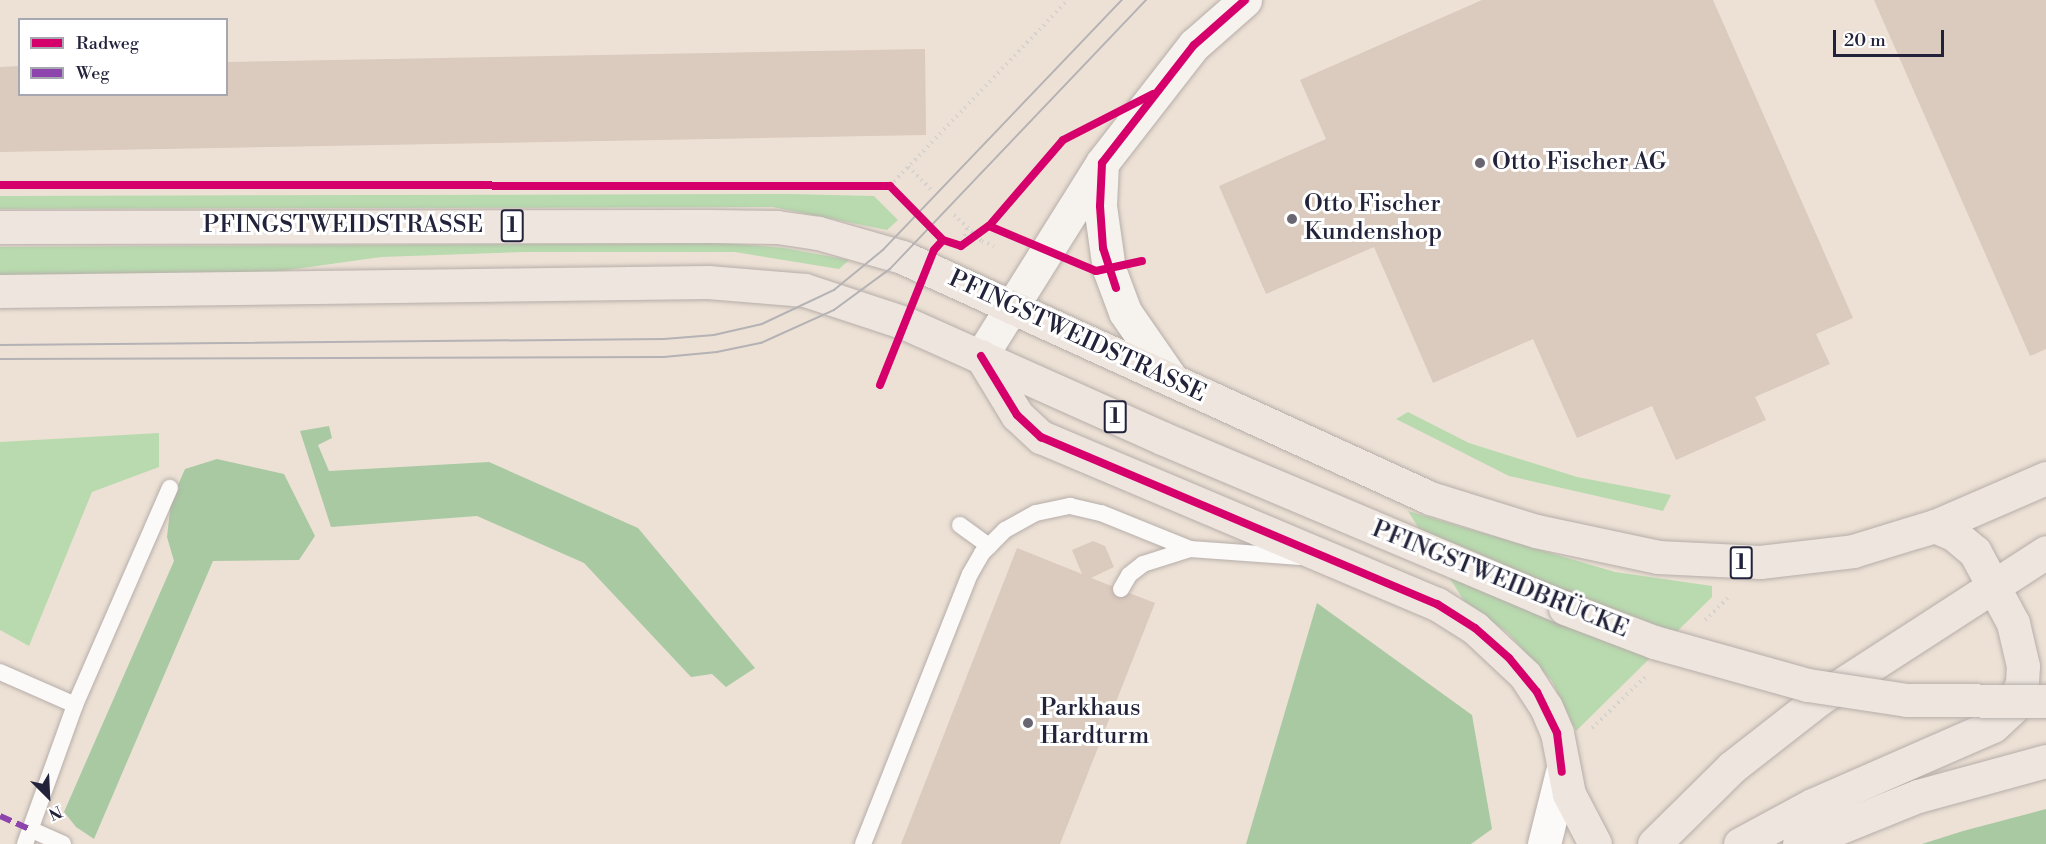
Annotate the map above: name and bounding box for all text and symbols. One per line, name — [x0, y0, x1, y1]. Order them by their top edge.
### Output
legend — [18, 18, 228, 96]
scale bar — [1836, 18, 1947, 56]
text: 20 m — [1844, 29, 1886, 52]
text: Radweg — [76, 32, 139, 55]
text: Weg — [76, 62, 110, 85]
place label: Otto Fischer AG — [1492, 149, 1666, 177]
marker: Otto Fischer AG — [1473, 156, 1487, 170]
place label: Otto Fischer Kundenshop — [1304, 191, 1442, 247]
road number: 1 — [500, 207, 524, 245]
street label: PFINGSTWEIDSTRASSE — [203, 212, 483, 240]
marker: Otto Fischer Kundenshop — [1285, 212, 1299, 226]
street label: PFINGSTWEIDSTRASSE — [944, 265, 1210, 409]
road number: 1 — [1103, 398, 1127, 436]
street label: PFINGSTWEIDBRÜCKE — [1368, 515, 1632, 645]
road number: 1 — [1729, 544, 1753, 582]
place label: Parkhaus Hardturm — [1040, 695, 1149, 751]
marker: Parkhaus Hardturm — [1021, 716, 1035, 730]
north arrow — [18, 766, 78, 826]
text: N — [45, 801, 65, 824]

